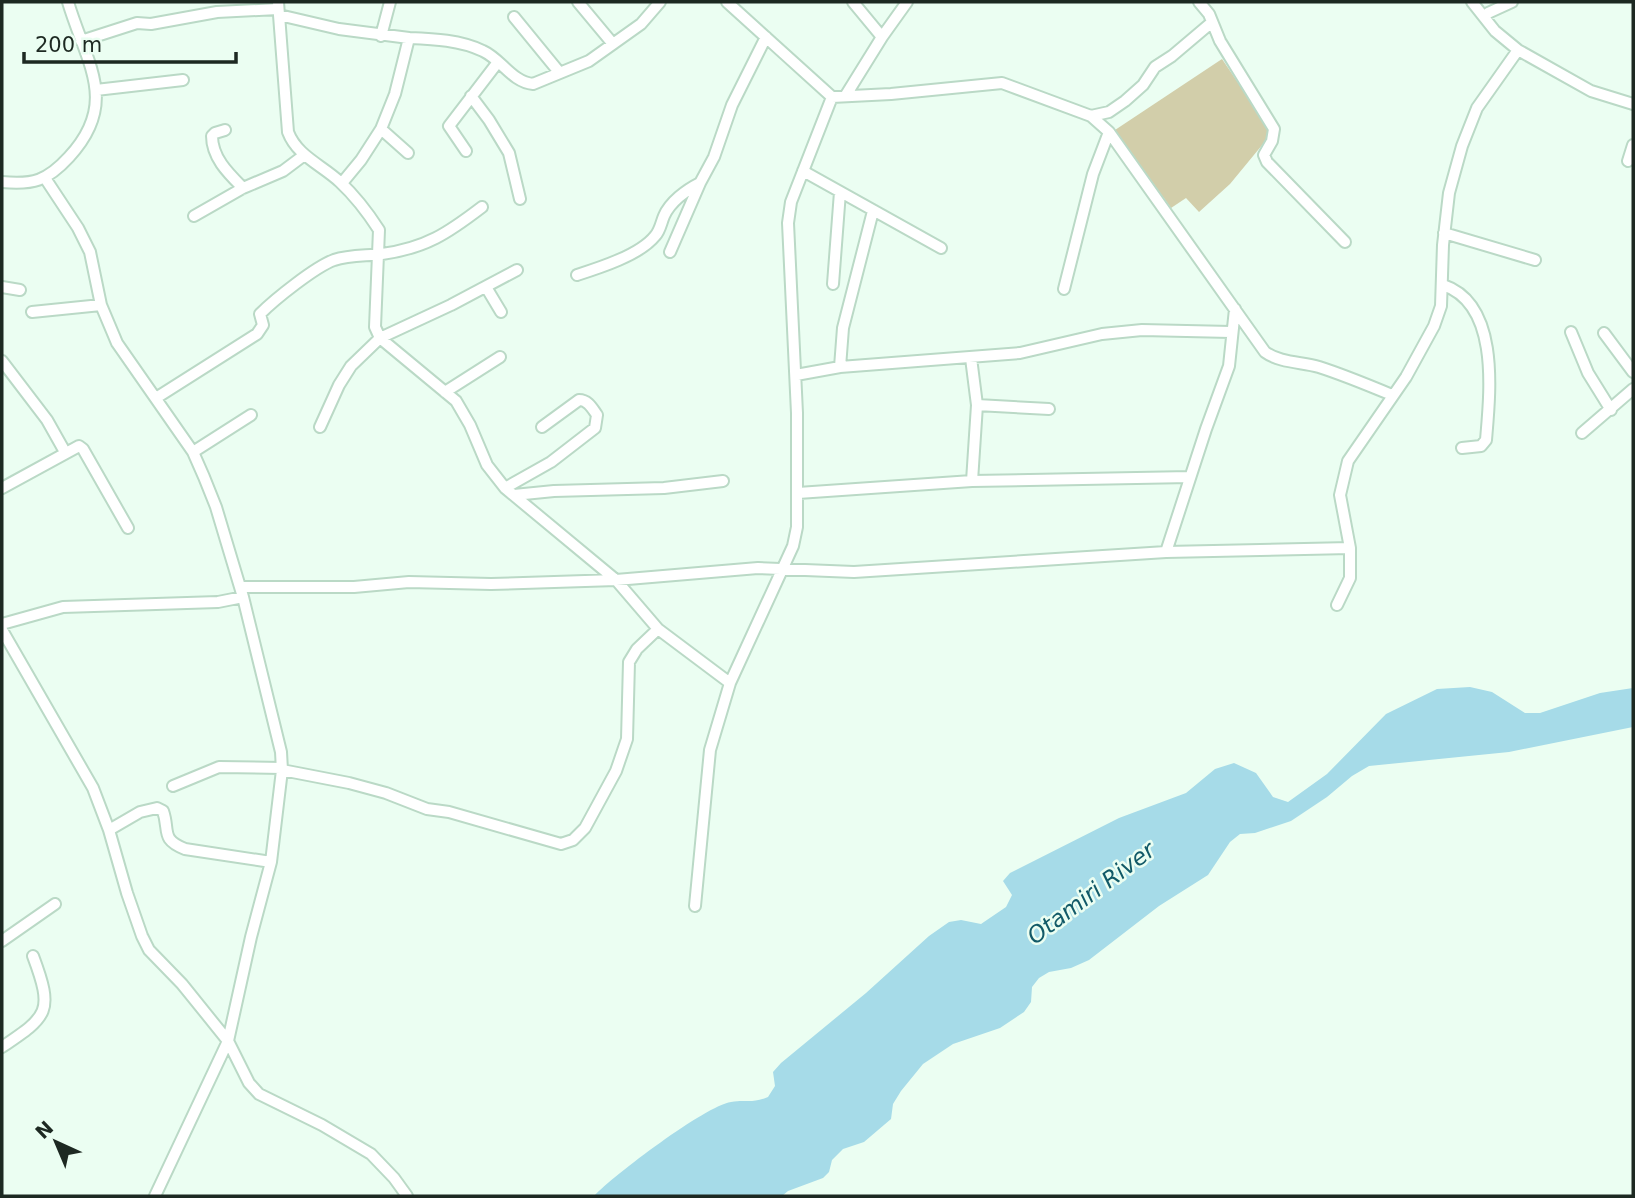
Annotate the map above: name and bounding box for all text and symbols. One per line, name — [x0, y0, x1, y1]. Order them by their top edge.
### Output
scale bar — [24, 21, 236, 65]
text: 200 m — [35, 33, 102, 57]
water label: Otamiri River — [1022, 836, 1161, 949]
north arrow — [21, 1107, 91, 1177]
text: N — [31, 1116, 58, 1143]

